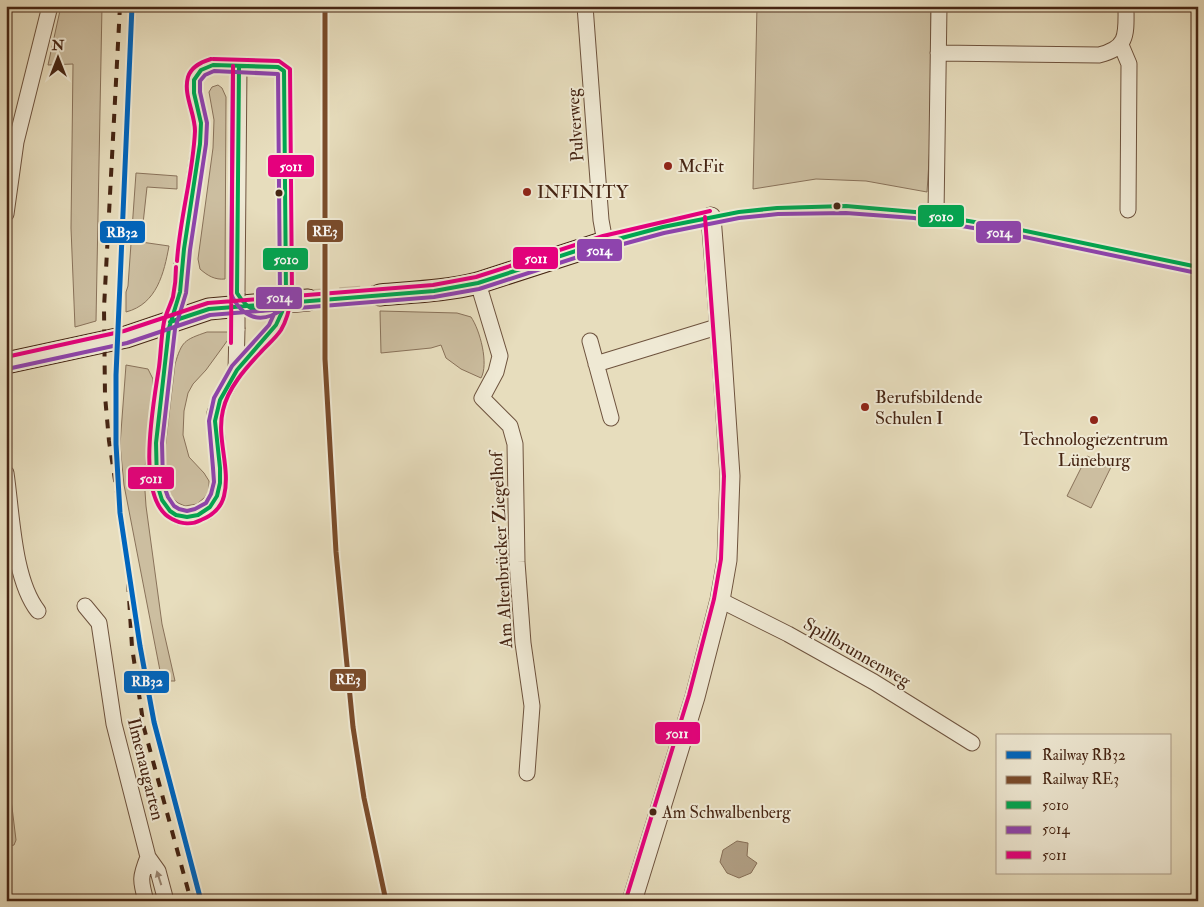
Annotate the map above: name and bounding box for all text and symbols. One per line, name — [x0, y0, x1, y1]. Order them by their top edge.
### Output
north arrow — [32, 32, 82, 82]
text: N — [51, 37, 65, 54]
street label: Pulverweg — [561, 86, 590, 162]
line badge: 5011 — [267, 154, 315, 178]
place label: McFit — [678, 155, 724, 178]
text: 5011 — [279, 158, 303, 175]
marker: McFit — [662, 160, 674, 172]
place label: INFINITY — [537, 181, 629, 204]
marker: INFINITY — [521, 186, 533, 198]
unlabelled marker — [274, 188, 284, 198]
unlabelled marker — [832, 201, 842, 211]
line badge: 5010 — [917, 204, 965, 228]
text: 5010 — [928, 208, 954, 225]
line badge: RE3 — [306, 219, 344, 243]
line badge: RB32 — [99, 220, 146, 244]
line badge: 5014 — [975, 220, 1022, 244]
text: RE3 — [312, 223, 338, 240]
text: RB32 — [106, 224, 138, 241]
text: 5014 — [986, 224, 1013, 241]
line badge: 5014 — [576, 238, 623, 262]
text: 5014 — [586, 242, 613, 259]
line badge: 5011 — [512, 246, 559, 270]
line badge: 5010 — [262, 247, 309, 271]
text: 5011 — [524, 250, 548, 267]
text: 5010 — [273, 251, 299, 268]
line badge: 5014 — [255, 286, 303, 310]
text: 5014 — [266, 289, 293, 306]
place label: Berufsbildende Schulen I — [875, 386, 983, 430]
marker: Berufsbildende Schulen I — [859, 401, 871, 413]
marker: Technologiezentrum Lüneburg — [1088, 414, 1100, 426]
place label: Technologiezentrum Lüneburg — [1020, 428, 1168, 472]
street label: Am Altenbrücker Ziegelhof — [485, 448, 518, 650]
line badge: 5011 — [127, 466, 175, 490]
text: 5011 — [139, 470, 163, 487]
street label: Spillbrunnenweg — [799, 612, 916, 693]
line badge: RE3 — [329, 668, 367, 692]
line badge: RB32 — [123, 670, 170, 694]
text: RE3 — [335, 671, 361, 688]
text: RB32 — [131, 673, 163, 690]
street label: Ilmenaugarten — [122, 715, 169, 823]
line badge: 5011 — [654, 721, 701, 745]
text: 5011 — [665, 725, 689, 742]
legend — [996, 734, 1172, 874]
text: Railway RB32 — [1042, 746, 1126, 765]
text: Railway RE3 — [1042, 770, 1119, 789]
text: 5010 — [1042, 796, 1069, 815]
place label: Am Schwalbenberg — [661, 802, 791, 823]
marker: Am Schwalbenberg — [648, 807, 658, 817]
text: 5014 — [1042, 820, 1070, 839]
text: 5011 — [1042, 846, 1067, 865]
one-way arrow — [155, 870, 163, 885]

